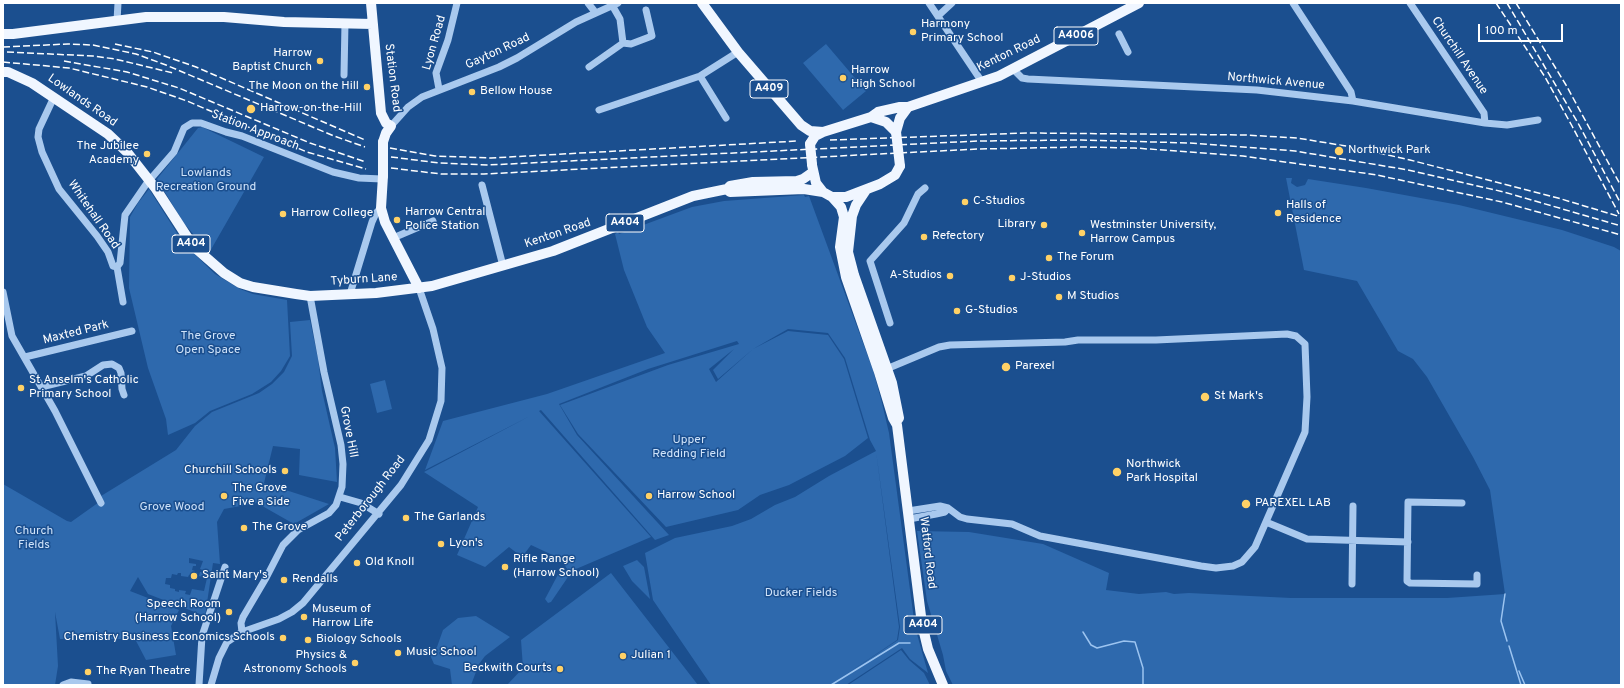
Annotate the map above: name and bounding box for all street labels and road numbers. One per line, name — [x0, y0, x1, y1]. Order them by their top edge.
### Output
street label: Lyon Road — [420, 14, 450, 72]
street label: Churchill Avenue — [1428, 14, 1490, 98]
road number: A4006 — [1054, 27, 1098, 45]
street label: Gayton Road — [463, 31, 533, 73]
street label: Kenton Road — [975, 32, 1043, 76]
street label: Station Road — [381, 43, 403, 113]
street label: Northwick Avenue — [1227, 71, 1325, 93]
street label: Lowlands Road — [45, 72, 119, 130]
road number: A409 — [750, 80, 788, 98]
street label: Station Approach — [209, 108, 301, 154]
street label: Whitehall Road — [64, 178, 122, 252]
road number: A404 — [606, 214, 644, 232]
street label: Kenton Road — [523, 216, 593, 252]
road number: A404 — [172, 235, 210, 253]
street label: Tyburn Lane — [330, 270, 398, 290]
street label: Maxted Park — [42, 318, 110, 348]
street label: Grove Hill — [336, 405, 360, 459]
street label: Peterborough Road — [333, 453, 409, 545]
street label: Watford Road — [915, 516, 939, 590]
road number: A404 — [904, 616, 942, 634]

